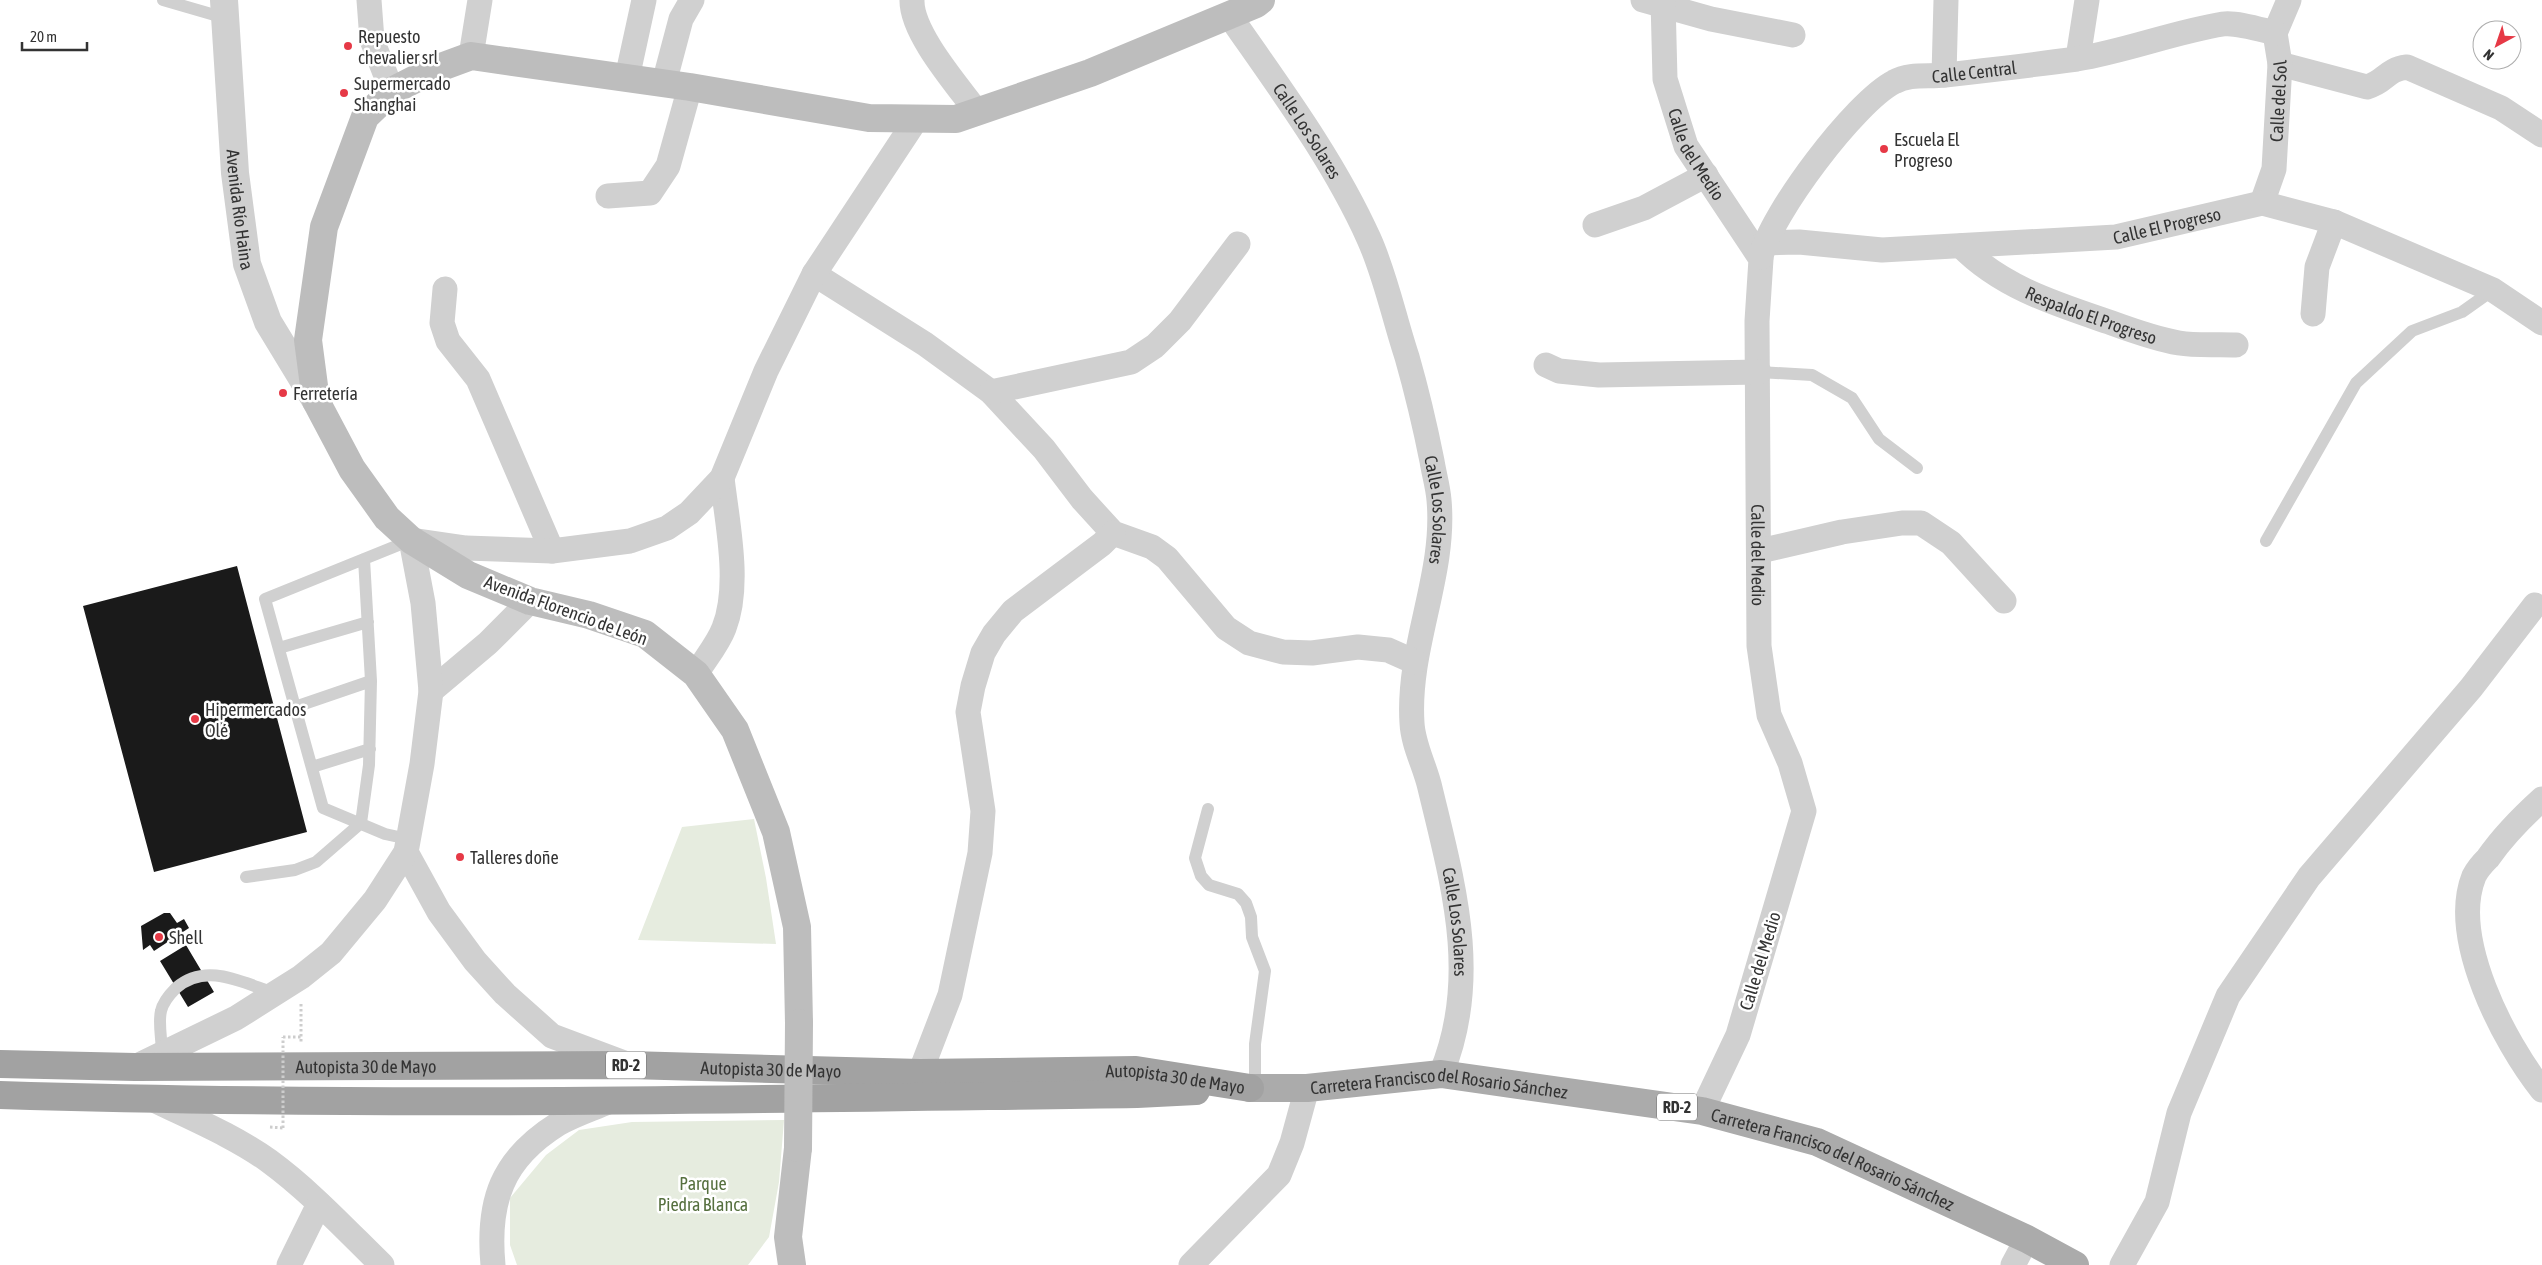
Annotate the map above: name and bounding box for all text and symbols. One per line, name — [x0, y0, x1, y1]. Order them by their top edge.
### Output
scale bar — [22, 20, 88, 52]
north arrow — [2472, 20, 2522, 70]
place label: Repuesto chevalier srl — [358, 26, 439, 68]
text: 20 m — [30, 28, 57, 45]
marker: Repuesto chevalier srl — [342, 40, 354, 52]
text: N — [2480, 46, 2497, 64]
street label: Calle Central — [1932, 56, 2018, 86]
street label: Calle del Sol — [2265, 59, 2291, 142]
place label: Supermercado Shanghai — [354, 73, 451, 115]
street label: Calle Los Solares — [1269, 79, 1346, 182]
marker: Supermercado Shanghai — [338, 87, 350, 99]
street label: Calle del Medio — [1664, 106, 1729, 204]
place label: Escuela El Progreso — [1894, 129, 1960, 171]
marker: Escuela El Progreso — [1878, 143, 1890, 155]
street label: Avenida Río Haina — [223, 149, 259, 272]
street label: Calle El Progreso — [2111, 202, 2223, 248]
street label: Respaldo El Progreso — [2022, 281, 2159, 348]
place label: Ferretería — [293, 383, 358, 404]
marker: Ferretería — [277, 387, 289, 399]
street label: Calle Los Solares — [1421, 454, 1450, 566]
street label: Calle del Medio — [1748, 504, 1769, 606]
street label: Avenida Florencio de León — [482, 571, 650, 649]
place label: Hipermercados Olé — [205, 699, 306, 741]
marker: Hipermercados Olé — [189, 713, 201, 725]
place label: Talleres doñe — [470, 847, 559, 868]
marker: Talleres doñe — [454, 851, 466, 863]
street label: Calle Los Solares — [1438, 865, 1472, 977]
street label: Calle del Medio — [1735, 909, 1785, 1013]
place label: Shell — [169, 927, 203, 948]
marker: Shell — [153, 931, 165, 943]
road number: RD-2 — [606, 1052, 646, 1078]
street label: Autopista 30 de Mayo — [295, 1055, 436, 1077]
street label: Autopista 30 de Mayo — [700, 1056, 842, 1081]
street label: Autopista 30 de Mayo — [1105, 1059, 1247, 1098]
street label: Carretera Francisco del Rosario Sánchez — [1309, 1063, 1570, 1102]
road number: RD-2 — [1657, 1094, 1697, 1120]
street label: Carretera Francisco del Rosario Sánchez — [1709, 1103, 1958, 1215]
park label: Parque Piedra Blanca — [658, 1173, 748, 1215]

